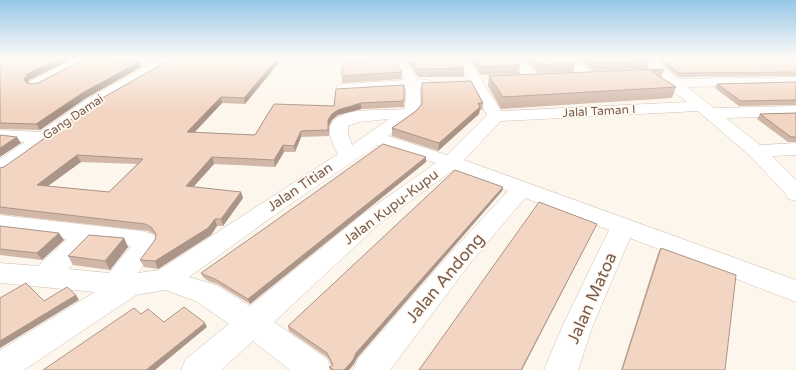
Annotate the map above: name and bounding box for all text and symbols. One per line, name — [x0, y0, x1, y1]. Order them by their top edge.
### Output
street label: Gang Damai — [40, 92, 106, 142]
street label: Jalal Taman I — [562, 102, 636, 120]
street label: Jalan Titian — [264, 159, 336, 215]
street label: Jalan Kupu-Kupu — [340, 166, 442, 248]
street label: Jalan Andong — [401, 229, 489, 327]
street label: Jalan Matoa — [562, 249, 622, 347]

